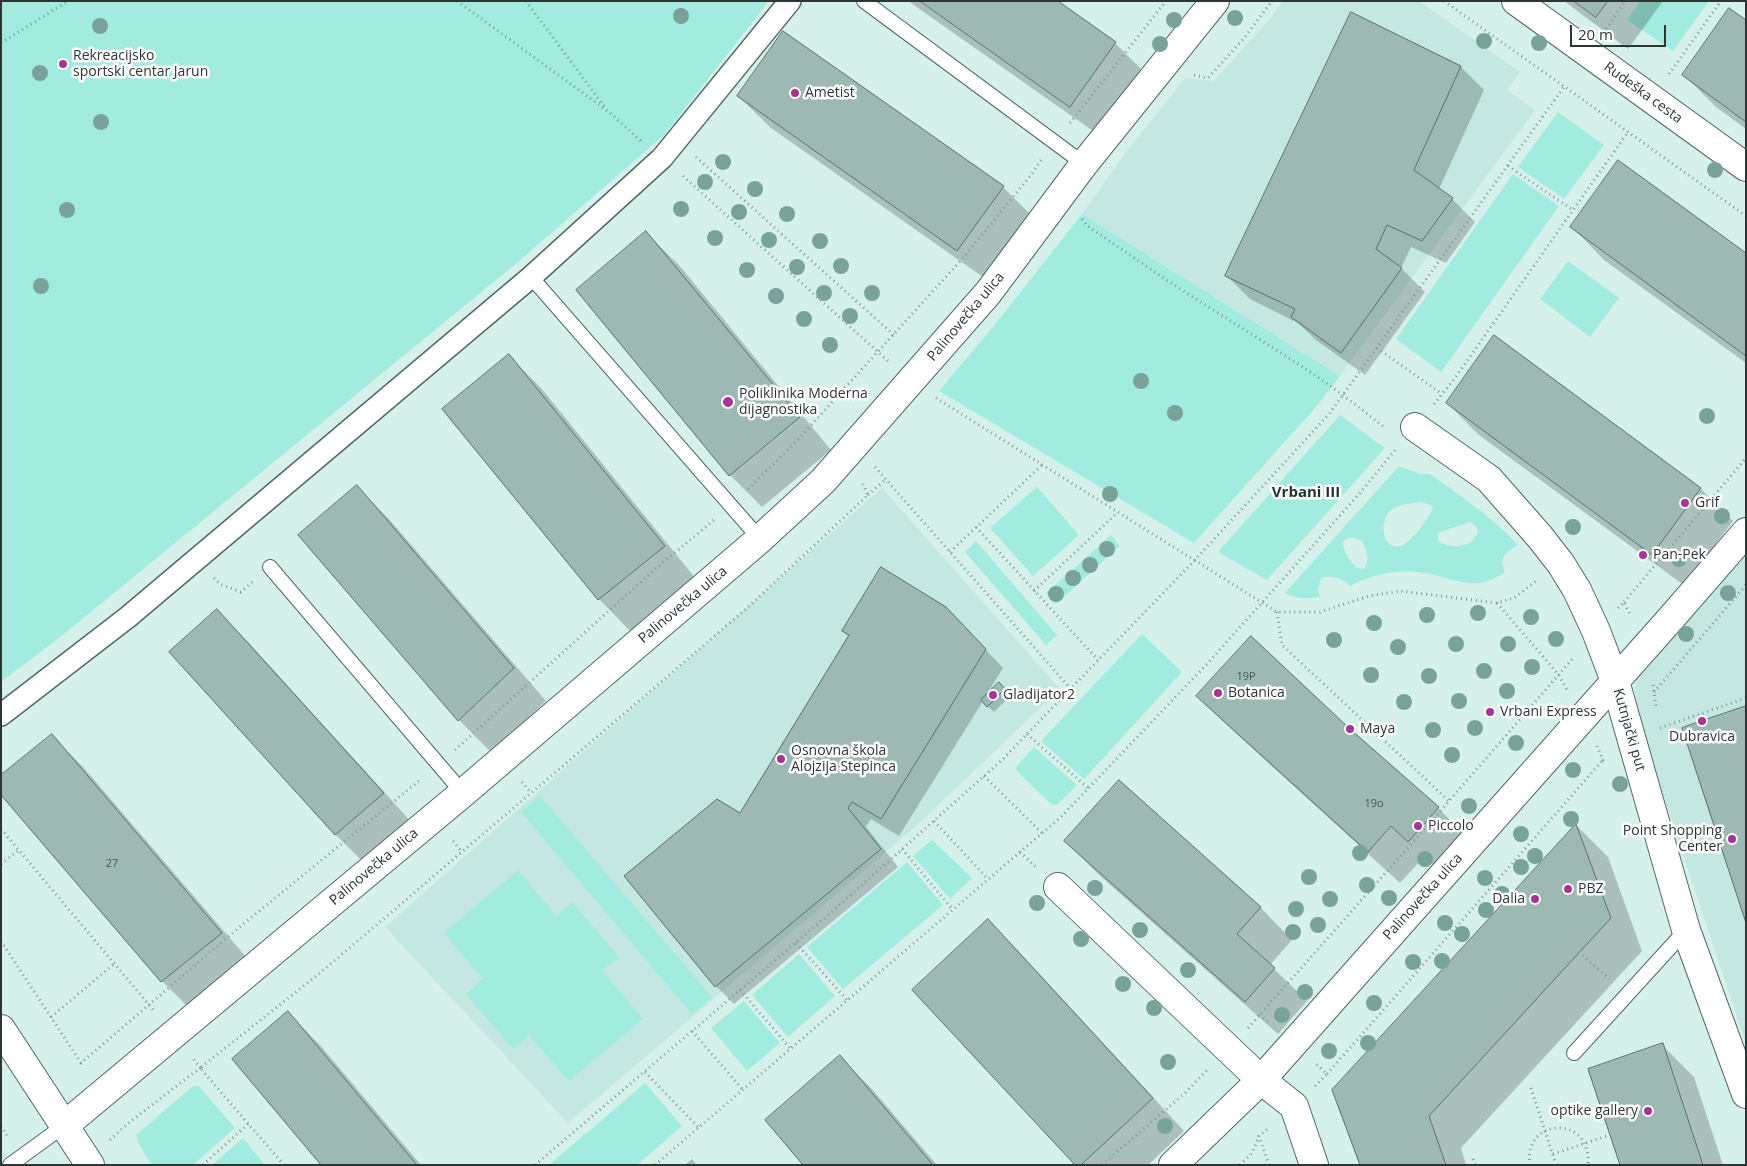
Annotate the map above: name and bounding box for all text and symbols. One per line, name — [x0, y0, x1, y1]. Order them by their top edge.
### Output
scale bar — [1572, 15, 1668, 47]
text: 20 m — [1578, 24, 1613, 44]
place label: Rekreacijsko sportski centar Jarun — [73, 48, 208, 80]
marker: Rekreacijsko sportski centar Jarun — [57, 58, 69, 70]
street label: Rudeška cesta — [1600, 59, 1686, 127]
place label: Ametist — [805, 85, 855, 101]
marker: Ametist — [789, 87, 801, 99]
street label: Palinovečka ulica — [924, 269, 1008, 365]
place label: Poliklinika Moderna dijagnostika — [739, 386, 868, 418]
marker: Poliklinika Moderna dijagnostika — [721, 395, 735, 409]
district label: Vrbani III — [1272, 484, 1340, 502]
place label: Grif — [1695, 495, 1719, 511]
marker: Grif — [1679, 497, 1691, 509]
place label: Pan-Pek — [1653, 547, 1706, 563]
marker: Pan-Pek — [1637, 549, 1649, 561]
street label: Palinovečka ulica — [635, 563, 731, 647]
house number: 19P — [1236, 670, 1256, 684]
place label: Botanica — [1228, 685, 1285, 701]
place label: Gladijator2 — [1003, 687, 1075, 703]
marker: Botanica — [1212, 687, 1224, 699]
street label: Kutnjački put — [1609, 687, 1649, 773]
marker: Gladijator2 — [987, 689, 999, 701]
place label: Vrbani Express — [1500, 704, 1597, 720]
marker: Vrbani Express — [1484, 706, 1496, 718]
marker: Dubravica — [1696, 715, 1708, 727]
place label: Maya — [1360, 721, 1395, 737]
marker: Maya — [1344, 723, 1356, 735]
place label: Dubravica — [1669, 729, 1735, 745]
place label: Osnovna škola Alojzija Stepinca — [791, 743, 896, 776]
marker: Osnovna škola Alojzija Stepinca — [775, 753, 787, 765]
house number: 19o — [1364, 797, 1384, 811]
place label: Piccolo — [1428, 818, 1474, 834]
marker: Piccolo — [1412, 820, 1424, 832]
place label: Point Shopping Center — [1623, 823, 1722, 856]
street label: Palinovečka ulica — [326, 825, 422, 909]
marker: Point Shopping Center — [1726, 833, 1738, 845]
street label: Palinovečka ulica — [1380, 850, 1466, 944]
house number: 27 — [106, 857, 118, 871]
place label: PBZ — [1578, 881, 1603, 897]
marker: PBZ — [1562, 883, 1574, 895]
place label: Dalia — [1492, 891, 1525, 907]
marker: Dalia — [1529, 893, 1541, 905]
place label: optike gallery — [1551, 1103, 1638, 1119]
marker: optike gallery — [1642, 1105, 1654, 1117]

